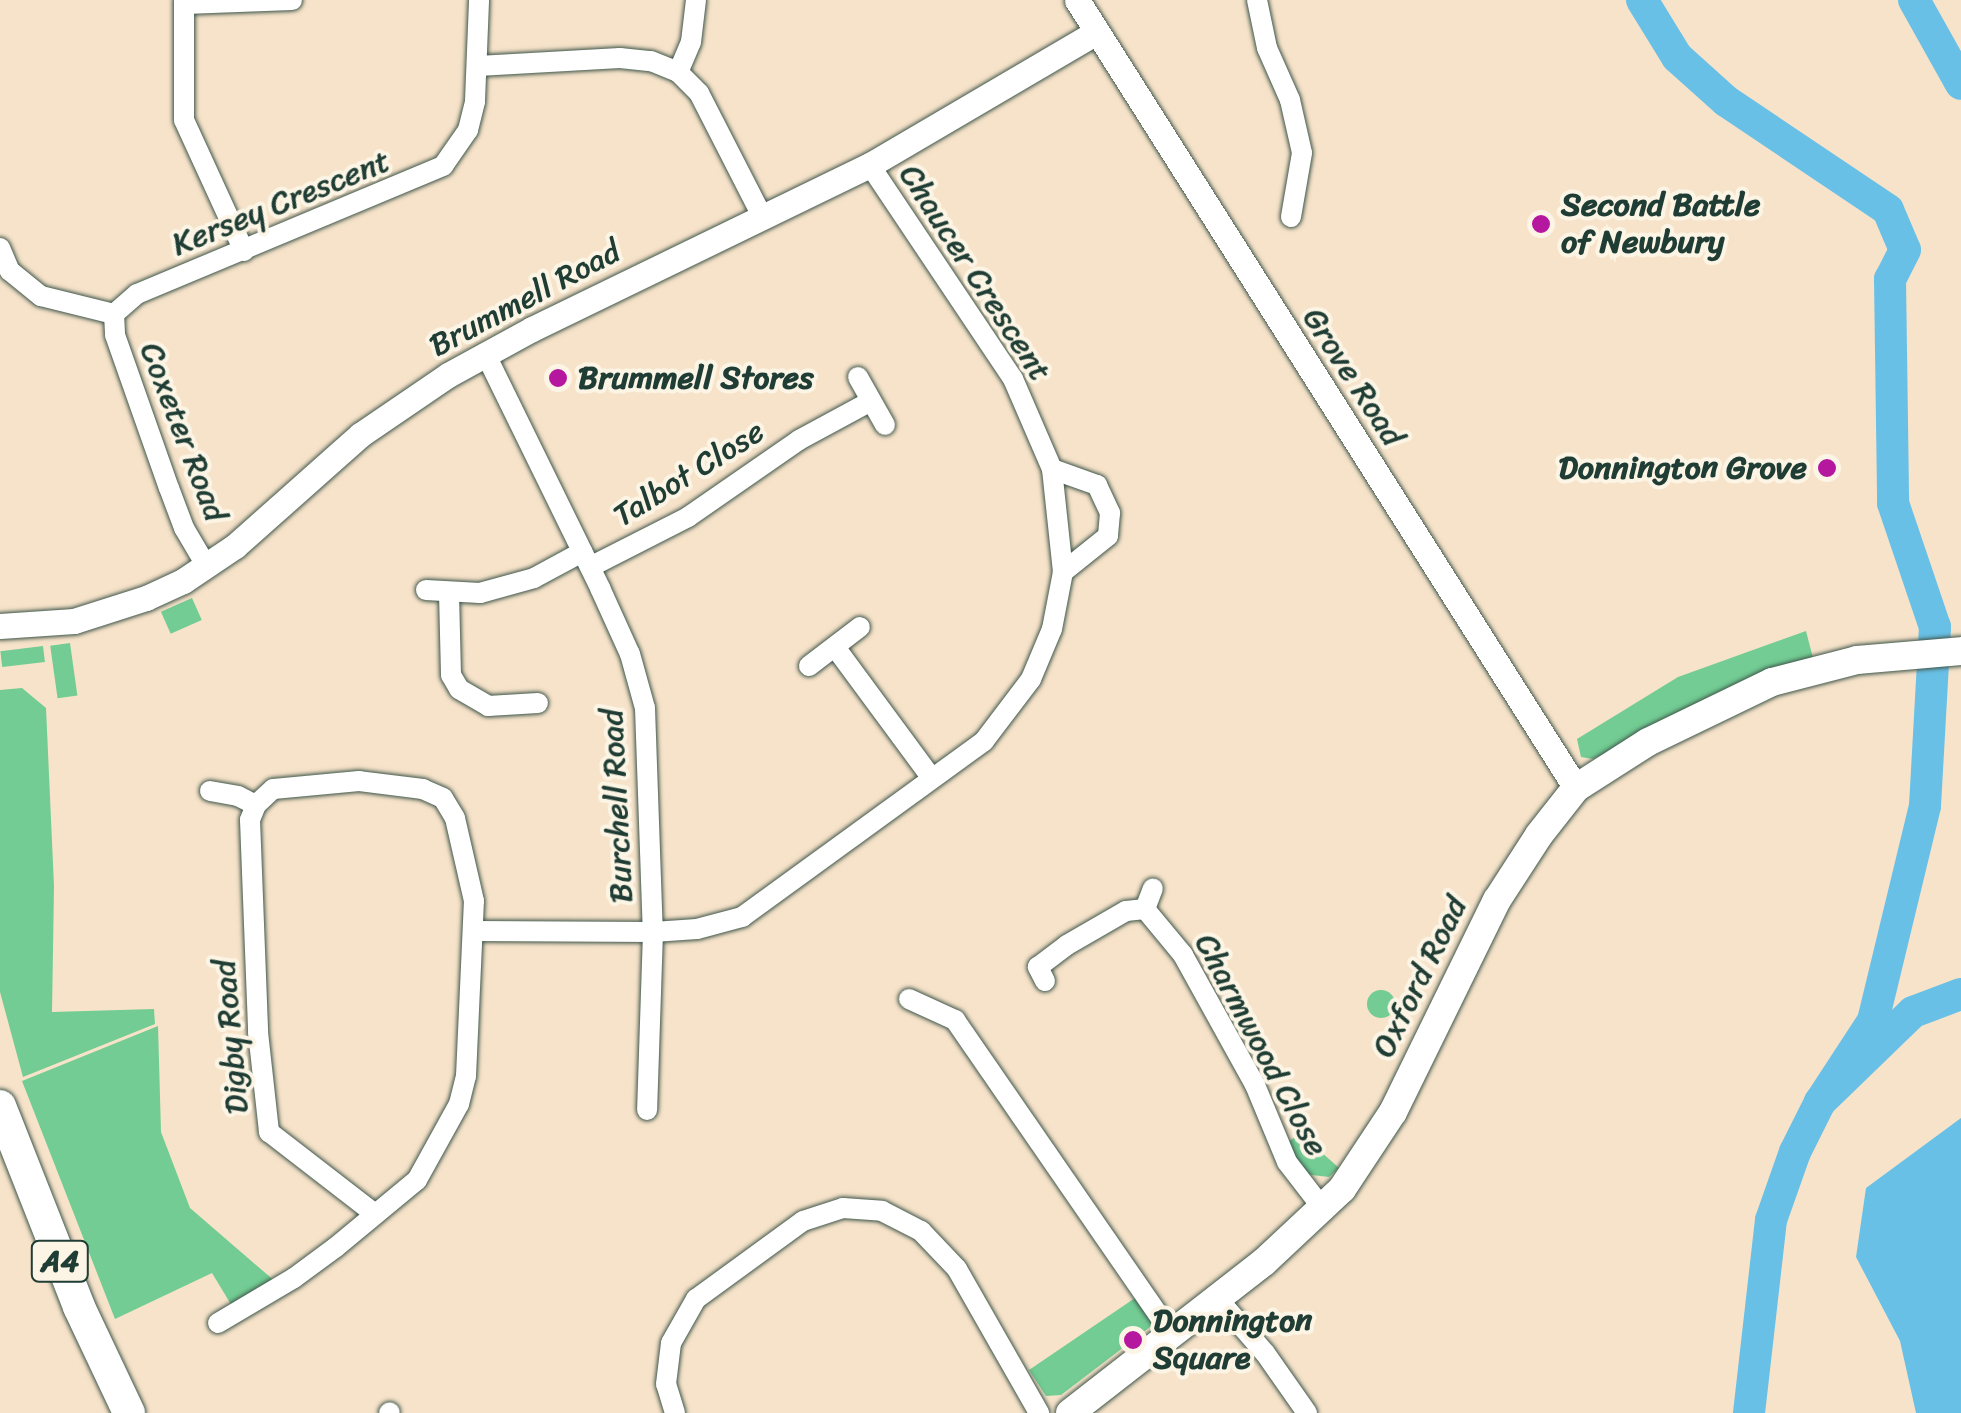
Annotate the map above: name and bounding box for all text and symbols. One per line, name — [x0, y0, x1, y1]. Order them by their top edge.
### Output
street label: Kersey Crescent — [166, 142, 396, 264]
street label: Chaucer Crescent — [891, 157, 1059, 389]
place label: Second Battle of Newbury — [1561, 187, 1760, 262]
marker: Second Battle of Newbury — [1530, 213, 1552, 235]
street label: Brummell Road — [423, 232, 627, 366]
street label: Grove Road — [1294, 300, 1412, 454]
street label: Coxeter Road — [131, 337, 235, 527]
place label: Brummell Stores — [578, 359, 814, 397]
marker: Brummell Stores — [547, 367, 569, 389]
street label: Talbot Close — [606, 412, 772, 536]
place label: Donnington Grove — [1559, 449, 1807, 487]
marker: Donnington Grove — [1816, 457, 1838, 479]
street label: Burchell Road — [593, 708, 641, 904]
street label: Oxford Road — [1365, 890, 1475, 1064]
street label: Charmwood Close — [1186, 927, 1336, 1163]
street label: Digby Road — [205, 958, 257, 1116]
road number: A4 — [30, 1236, 90, 1286]
place label: Donnington Square — [1153, 1303, 1312, 1378]
marker: Donnington Square — [1122, 1329, 1144, 1351]

